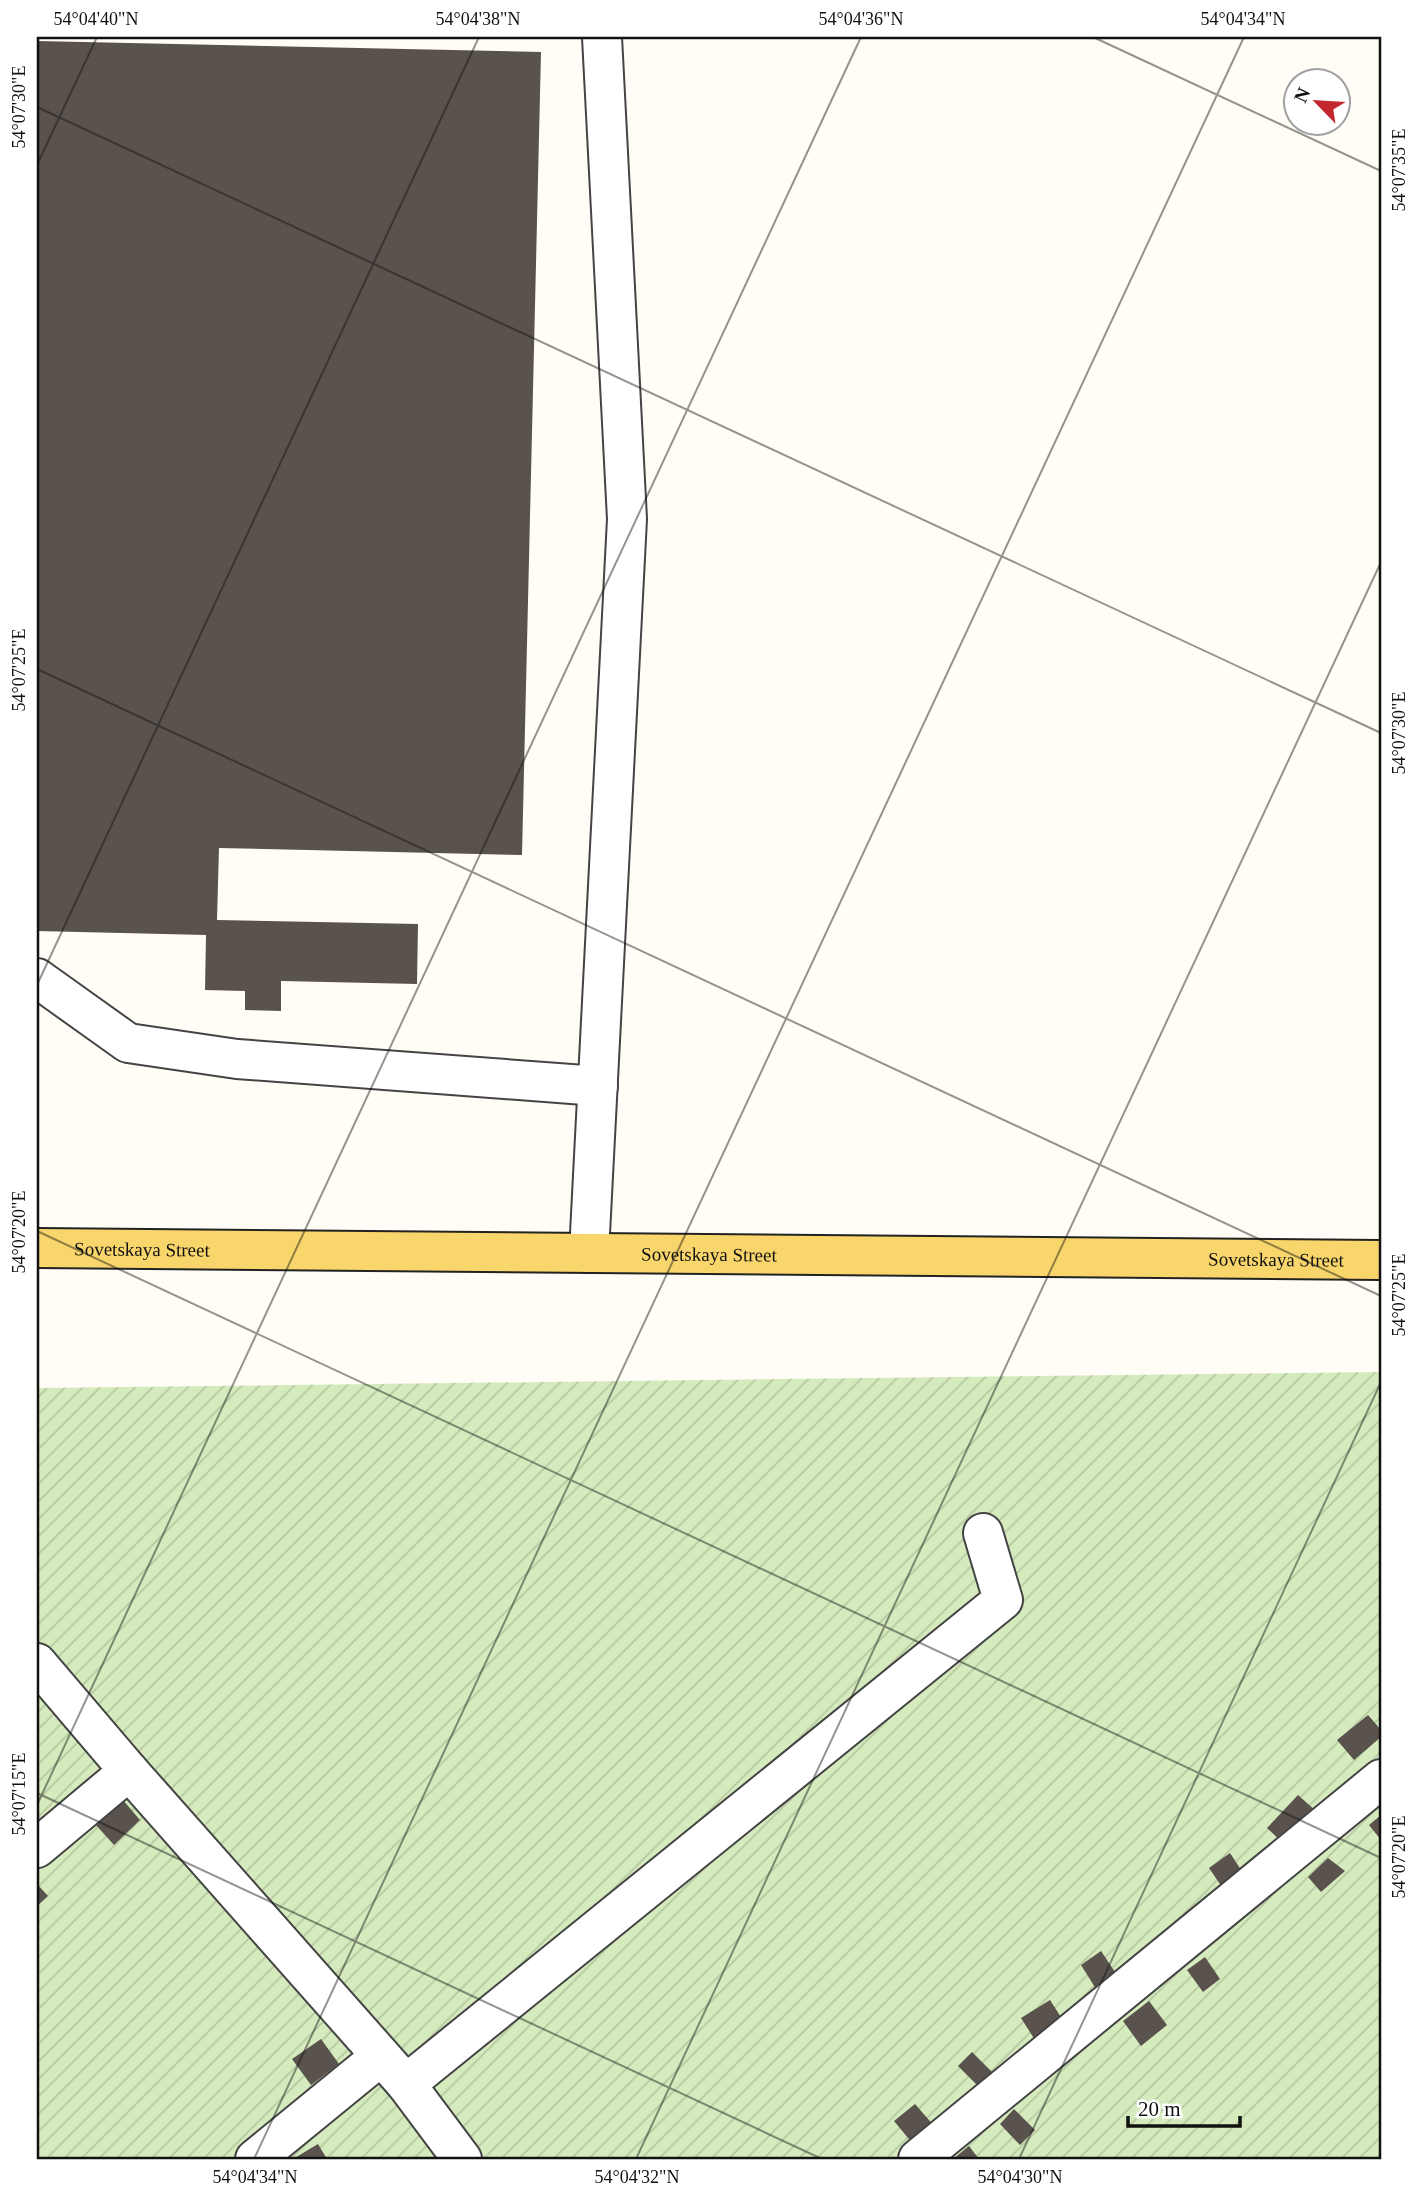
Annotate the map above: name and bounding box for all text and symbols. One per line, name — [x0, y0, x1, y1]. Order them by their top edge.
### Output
text: 54°04'40"N — [54, 9, 138, 29]
text: 54°04'38"N — [436, 9, 520, 29]
text: 54°04'36"N — [819, 9, 903, 29]
text: 54°04'34"N — [1201, 9, 1285, 29]
text: 54°07'30"E — [9, 66, 29, 148]
north arrow — [1282, 66, 1352, 136]
text: N — [1290, 84, 1315, 106]
text: 54°07'35"E — [1389, 129, 1409, 211]
text: 54°07'25"E — [9, 629, 29, 711]
text: 54°07'30"E — [1389, 692, 1409, 774]
text: 54°07'20"E — [9, 1191, 29, 1273]
street label: Sovetskaya Street — [74, 1238, 211, 1261]
street label: Sovetskaya Street — [641, 1243, 778, 1266]
street label: Sovetskaya Street — [1208, 1248, 1345, 1271]
text: 54°07'25"E — [1389, 1254, 1409, 1336]
text: 54°07'15"E — [9, 1753, 29, 1835]
text: 54°07'20"E — [1389, 1816, 1409, 1898]
scale bar — [1128, 2084, 1240, 2128]
text: 20 m — [1138, 2097, 1181, 2121]
text: 54°04'34"N — [213, 2167, 297, 2187]
text: 54°04'32"N — [595, 2167, 679, 2187]
text: 54°04'30"N — [978, 2167, 1062, 2187]

